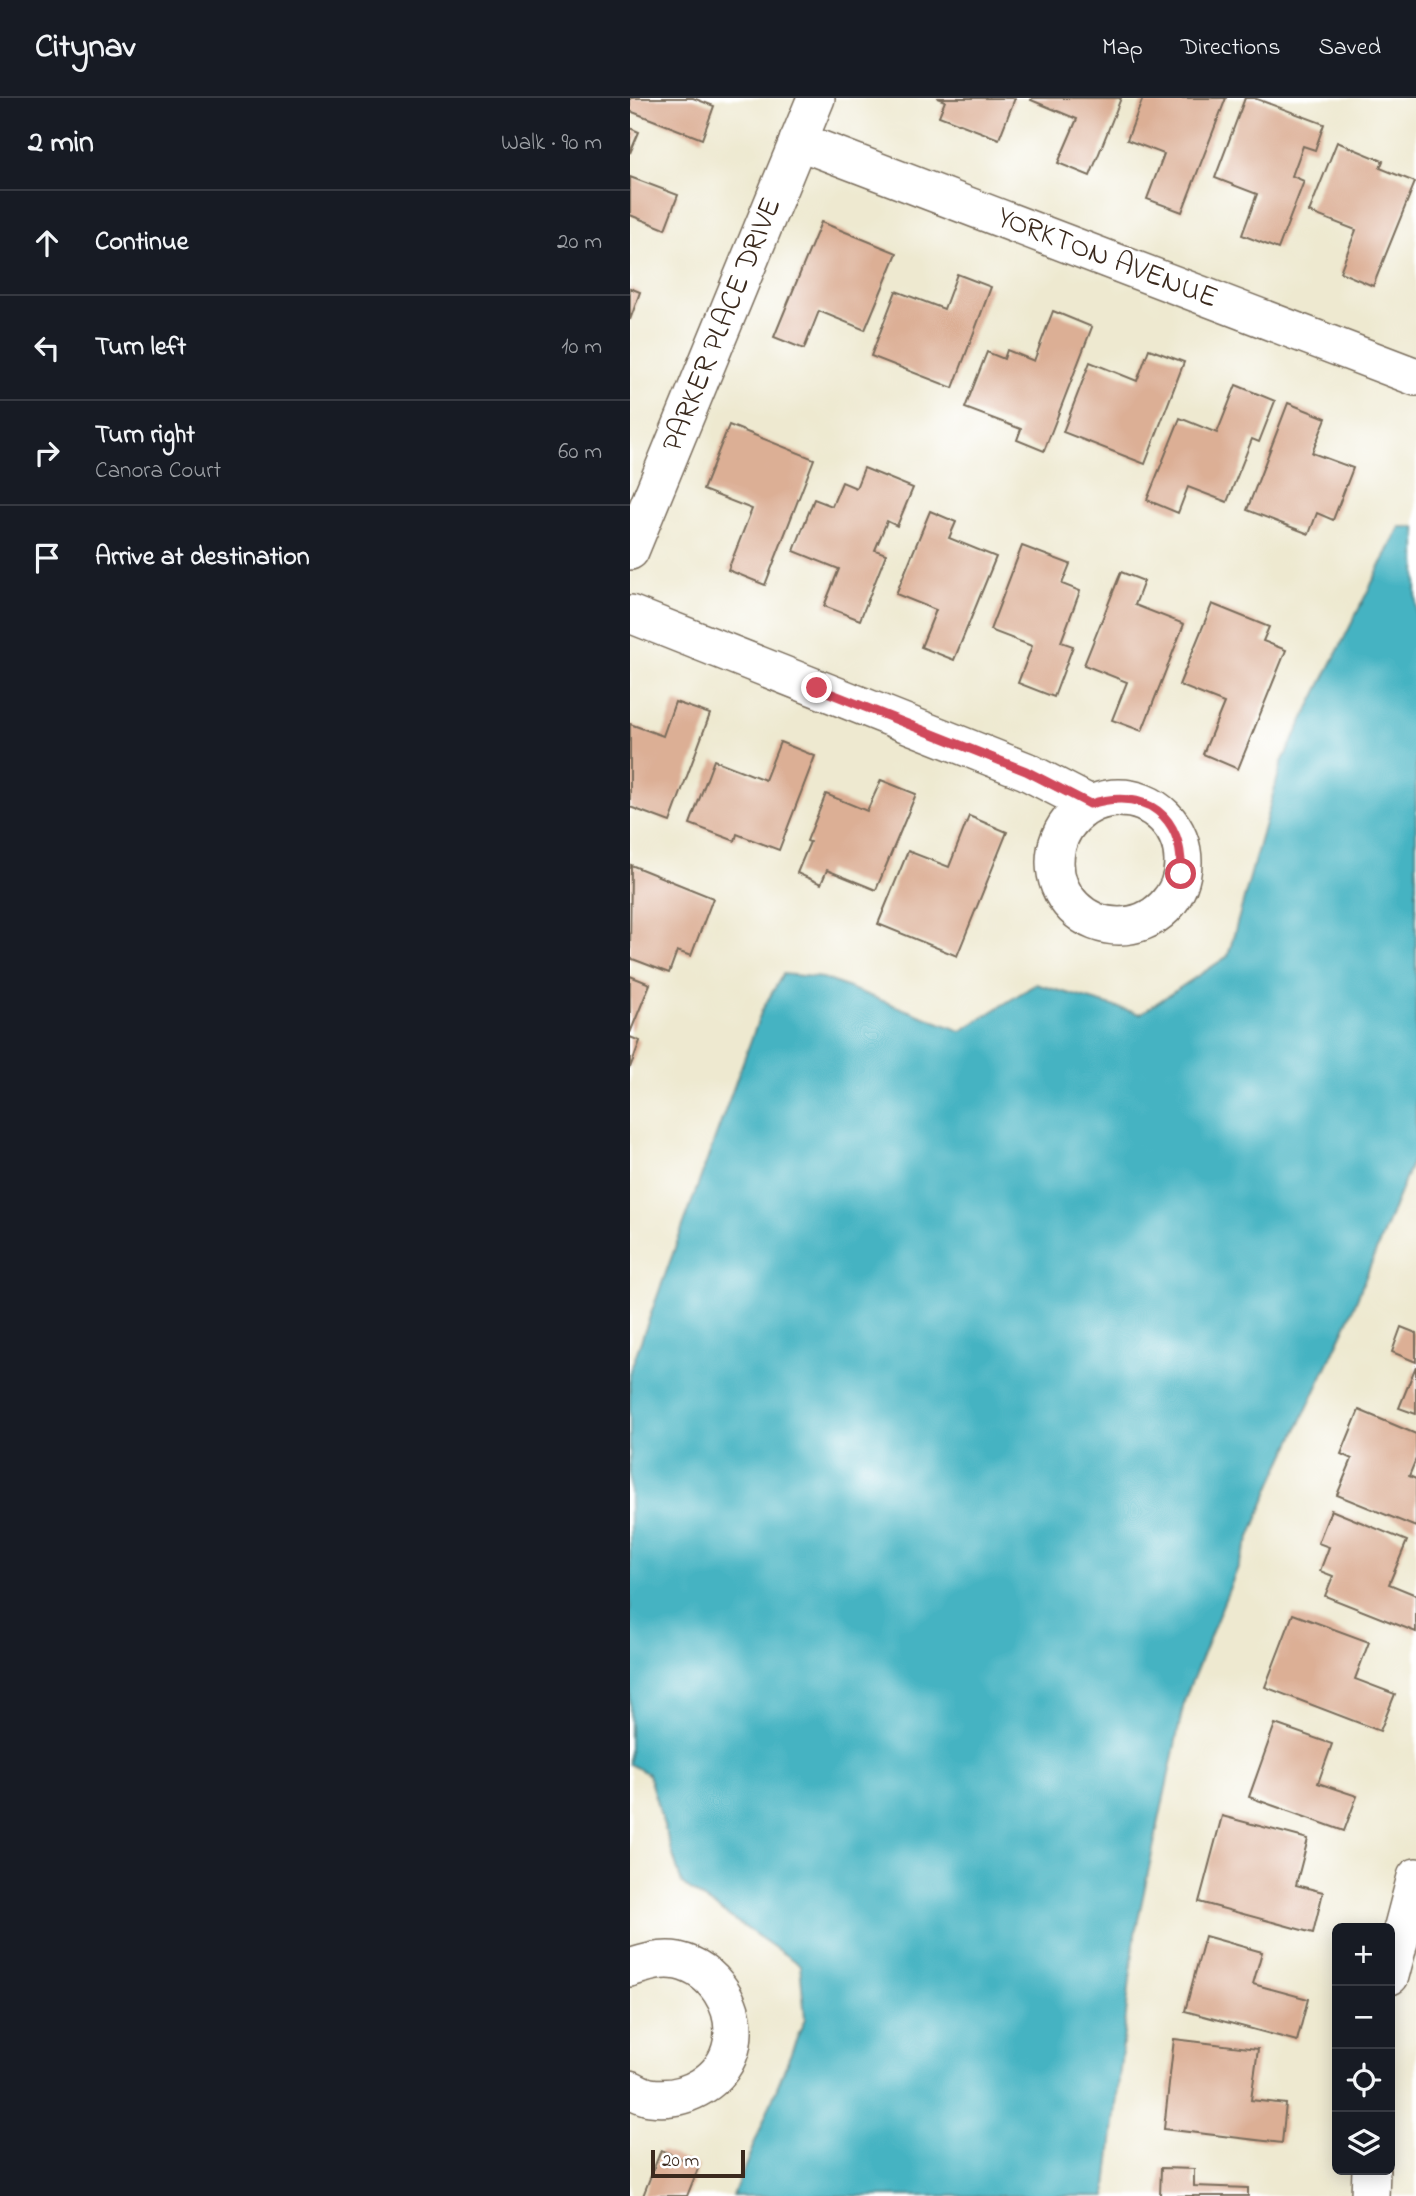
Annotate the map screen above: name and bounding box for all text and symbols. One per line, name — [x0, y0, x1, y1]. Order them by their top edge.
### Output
text: Citynav — [35, 24, 135, 72]
text: Map — [1102, 31, 1143, 66]
text: Directions — [1181, 31, 1280, 66]
text: Saved — [1318, 31, 1381, 66]
text: 2 min — [28, 122, 94, 166]
text: Walk · 90 m — [501, 127, 602, 160]
street label: PARKER PLACE DRIVE — [652, 191, 794, 459]
street label: YORKTON AVENUE — [990, 197, 1224, 321]
icon: ahead — [28, 224, 66, 262]
text: Continue — [95, 224, 188, 262]
text: 20 m — [557, 226, 602, 259]
icon: left — [28, 329, 66, 367]
text: Turn left — [95, 329, 186, 367]
text: 10 m — [561, 331, 602, 364]
text: Turn right — [95, 417, 195, 455]
icon: right — [28, 434, 66, 472]
text: 60 m — [558, 436, 602, 469]
text: Canora Court — [95, 455, 221, 488]
icon: arrive — [28, 539, 66, 577]
text: Arrive at destination — [95, 539, 310, 577]
route end — [801, 672, 832, 703]
route start — [1165, 858, 1196, 889]
map controls — [1332, 1923, 1395, 2175]
button: + — [1332, 1923, 1395, 1986]
button: − — [1332, 1986, 1395, 2049]
button: locate — [1332, 2049, 1395, 2112]
button: layers — [1332, 2112, 1395, 2175]
scale bar — [651, 2147, 746, 2179]
text: 20 m — [662, 2148, 699, 2175]

